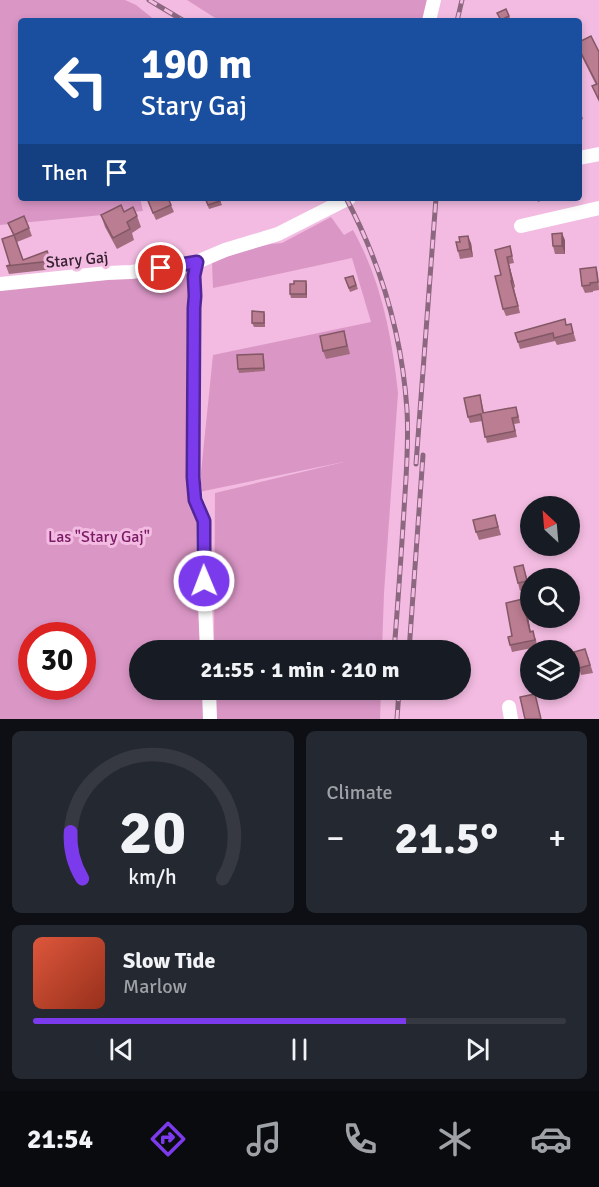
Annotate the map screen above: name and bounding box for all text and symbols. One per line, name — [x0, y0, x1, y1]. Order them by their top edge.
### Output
text: 190 m — [141, 39, 252, 90]
icon: left — [42, 42, 120, 120]
text: Stary Gaj — [141, 90, 247, 123]
icon: arrive — [100, 156, 133, 189]
text: Then — [42, 159, 88, 186]
pin — [135, 242, 186, 293]
street label: Stary Gaj — [45, 247, 109, 273]
icon: arrive — [144, 251, 177, 284]
north arrow — [520, 496, 580, 556]
map controls — [520, 496, 580, 700]
park label: Las "Stary Gaj" — [48, 527, 150, 547]
position arrow — [172, 549, 236, 613]
button: search — [520, 568, 580, 628]
speed limit sign: 30 — [18, 622, 96, 700]
button: layers — [520, 640, 580, 700]
text: 21:55 · 1 min · 210 m — [200, 656, 400, 683]
text: Climate — [327, 780, 392, 805]
text: 20 — [119, 794, 186, 871]
text: 21.5° — [394, 811, 498, 866]
text: − — [327, 818, 344, 859]
text: + — [548, 818, 566, 859]
text: km/h — [128, 864, 177, 890]
text: Slow Tide — [123, 947, 215, 974]
text: Marlow — [123, 974, 187, 999]
icon: previous — [105, 1033, 138, 1066]
icon: pause — [283, 1033, 316, 1066]
icon: next — [461, 1033, 494, 1066]
icon: directions — [147, 1118, 189, 1160]
icon: music — [243, 1118, 285, 1160]
icon: phone — [339, 1118, 381, 1160]
icon: climate — [434, 1118, 476, 1160]
icon: car — [530, 1118, 572, 1160]
text: 21:54 — [27, 1123, 93, 1156]

